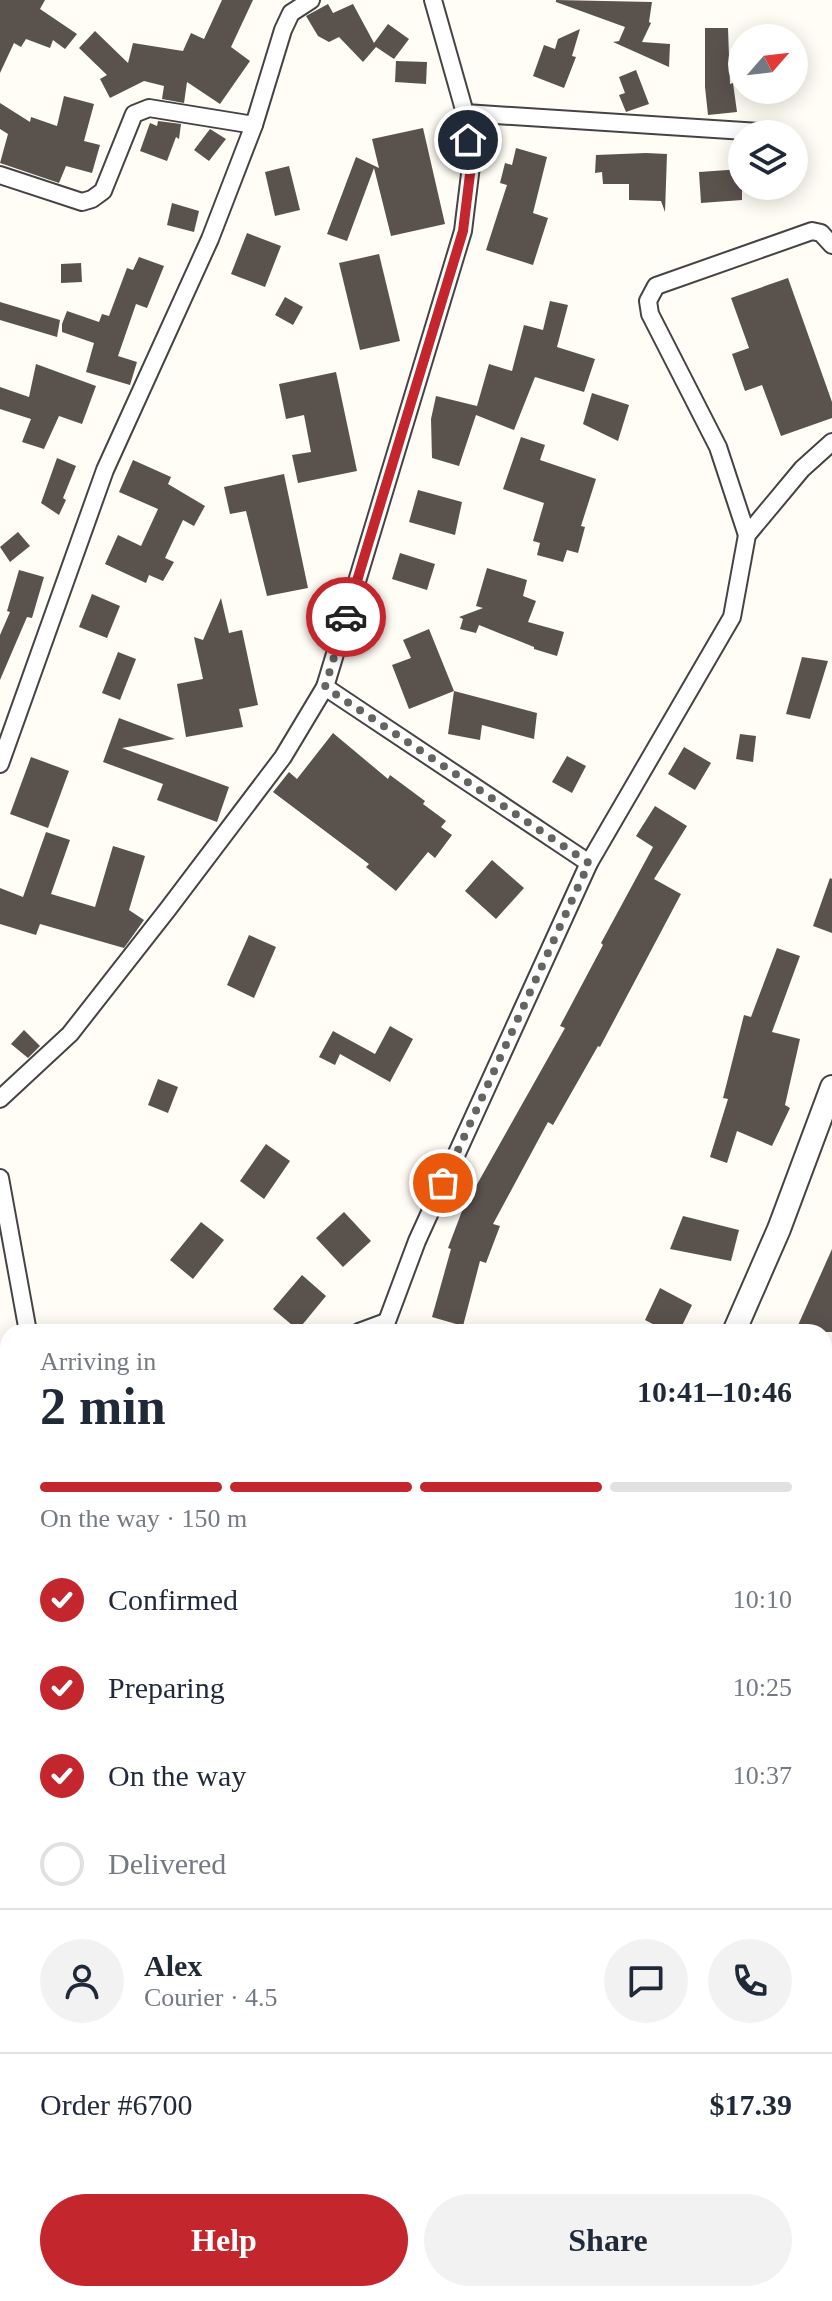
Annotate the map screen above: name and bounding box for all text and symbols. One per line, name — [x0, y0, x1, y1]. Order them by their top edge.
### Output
north arrow — [728, 24, 808, 104]
map controls — [728, 24, 808, 200]
pin — [434, 106, 502, 174]
icon: home — [446, 118, 490, 162]
button: layers — [728, 120, 808, 200]
courier — [306, 577, 386, 657]
icon: car — [324, 595, 368, 639]
pin — [409, 1149, 477, 1217]
icon: bag — [421, 1161, 465, 1205]
text: Arriving in — [40, 1347, 156, 1376]
text: 10:41–10:46 — [637, 1375, 792, 1408]
text: 2 min — [40, 1378, 166, 1435]
text: On the way · 150 m — [40, 1504, 247, 1533]
icon: check — [40, 1578, 84, 1622]
text: Confirmed — [108, 1583, 238, 1616]
text: 10:10 — [733, 1585, 792, 1614]
icon: check — [40, 1666, 84, 1710]
text: Preparing — [108, 1671, 225, 1704]
text: 10:25 — [733, 1673, 792, 1702]
icon: check — [40, 1754, 84, 1798]
text: On the way — [108, 1759, 246, 1792]
text: 10:37 — [733, 1761, 792, 1790]
text: Delivered — [108, 1847, 226, 1880]
button: person — [40, 1939, 124, 2023]
button: chat — [604, 1939, 688, 2023]
button: phone — [708, 1939, 792, 2023]
text: Alex — [144, 1949, 202, 1982]
text: Courier · 4.5 — [144, 1983, 278, 2012]
text: Order #6700 — [40, 2088, 192, 2121]
text: $17.39 — [710, 2088, 792, 2121]
button: Help — [40, 2194, 408, 2286]
button: Share — [424, 2194, 792, 2286]

